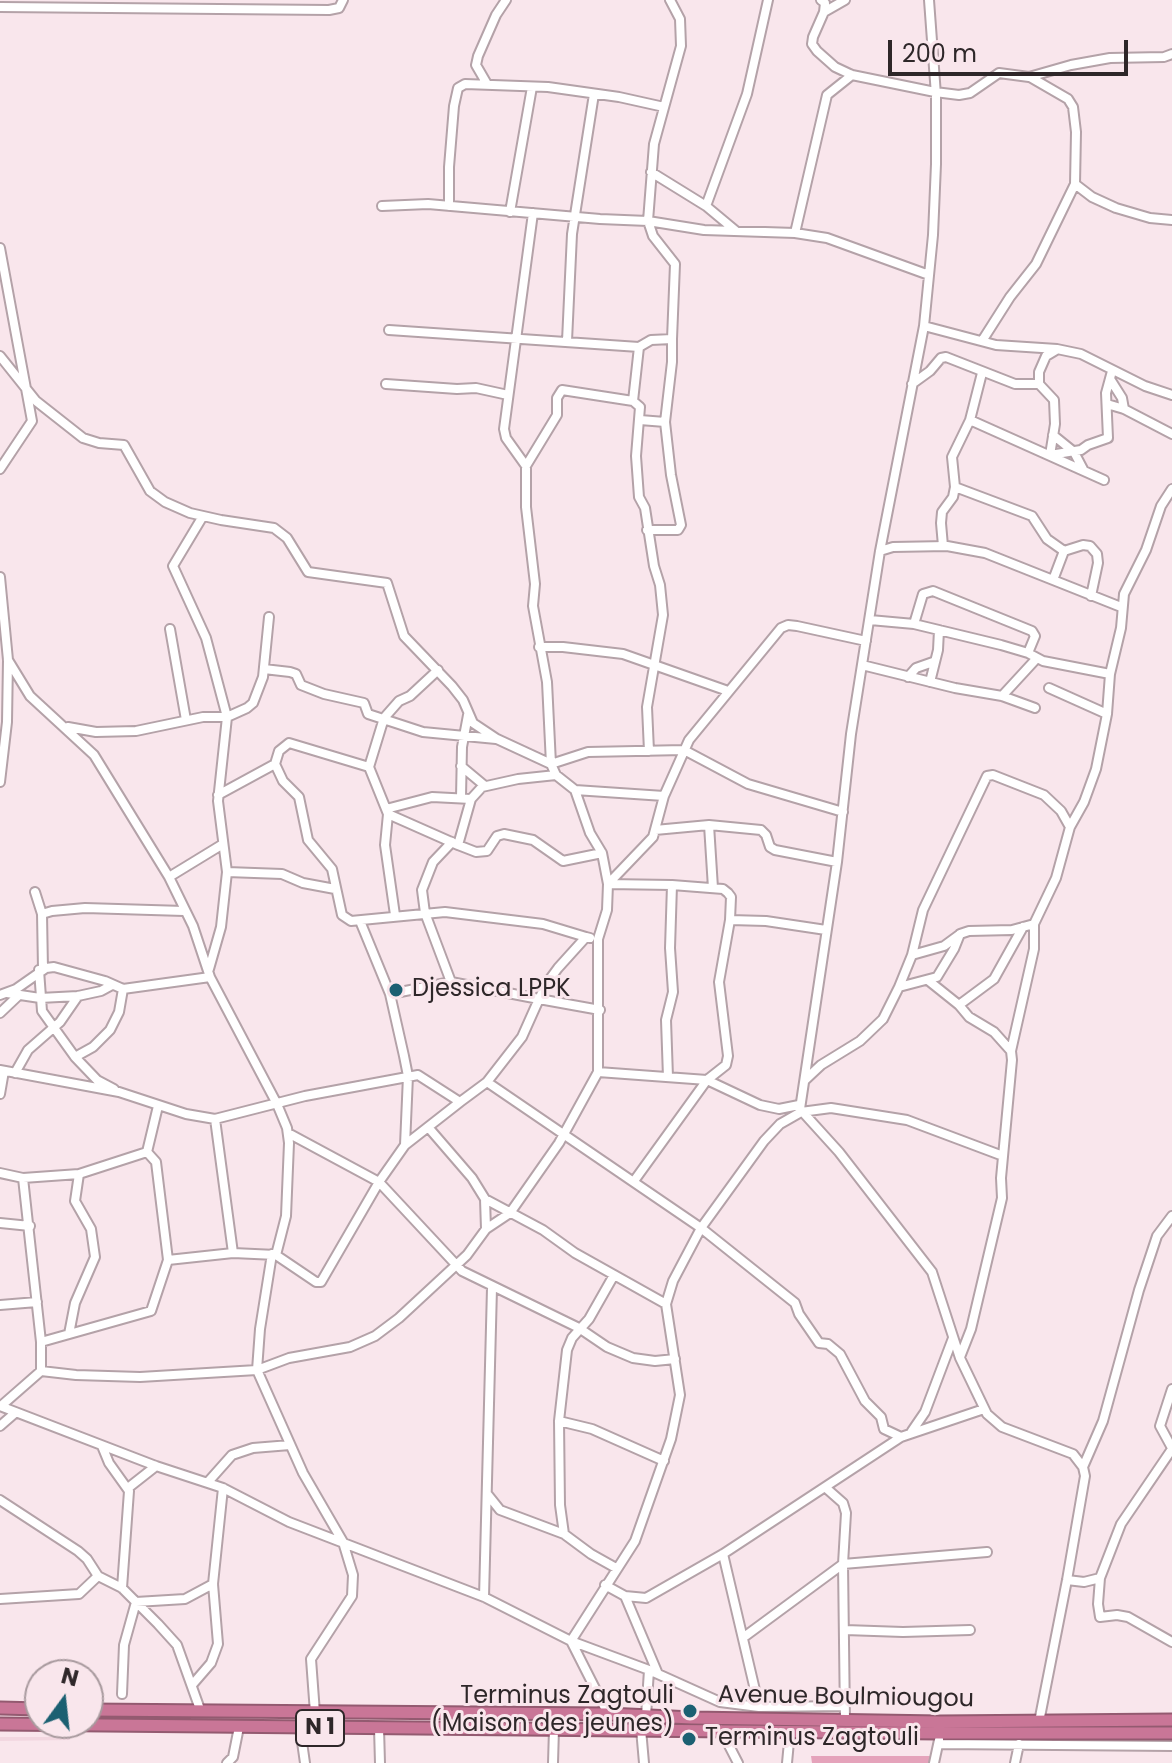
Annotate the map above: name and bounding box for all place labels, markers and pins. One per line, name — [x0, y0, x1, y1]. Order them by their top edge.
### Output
place label: Djessica LPPK — [412, 976, 570, 1004]
marker: Djessica LPPK — [387, 981, 405, 999]
place label: Terminus Zagtouli (Maison des jeunes) — [431, 1683, 674, 1739]
marker: Terminus Zagtouli (Maison des jeunes) — [681, 1702, 699, 1720]
place label: Terminus Zagtouli — [705, 1725, 919, 1753]
marker: Terminus Zagtouli — [680, 1730, 698, 1748]

